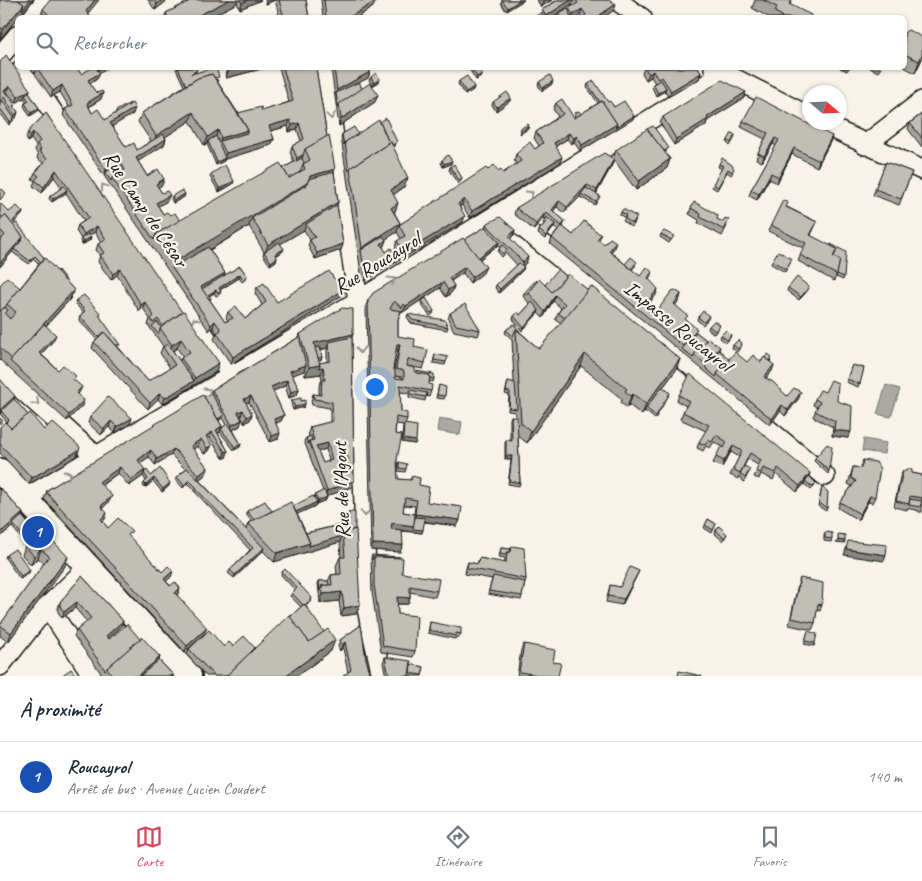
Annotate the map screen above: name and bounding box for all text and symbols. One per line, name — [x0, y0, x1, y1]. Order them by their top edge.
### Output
search box — [15, 15, 907, 70]
icon: search — [33, 29, 61, 57]
text: Rechercher — [73, 31, 146, 55]
north arrow — [802, 85, 847, 130]
one-way arrow — [325, 112, 336, 120]
street label: Rue Camp de César — [98, 146, 195, 273]
one-way arrow — [101, 183, 110, 193]
one-way arrow — [524, 191, 534, 200]
street label: Rue Roucayrol — [329, 224, 428, 300]
street label: Impasse Roucayrol — [619, 275, 740, 380]
one-way arrow — [387, 277, 396, 287]
one-way arrow — [192, 318, 201, 327]
one-way arrow — [354, 346, 365, 354]
your location — [362, 374, 388, 400]
one-way arrow — [202, 387, 211, 397]
one-way arrow — [31, 396, 40, 405]
street label: Rue de l'Agout — [326, 439, 356, 539]
one-way arrow — [63, 470, 72, 480]
one-way arrow — [359, 509, 370, 517]
pin: 1 — [22, 513, 54, 551]
text: À proximité — [20, 696, 100, 722]
text: Roucayrol — [67, 755, 130, 779]
text: 1 — [32, 767, 40, 787]
text: 140 m — [868, 767, 902, 787]
text: Arrêt de bus · Avenue Lucien Coudert — [67, 779, 265, 799]
tab: Carte — [135, 823, 163, 870]
tab: Itinéraire — [434, 823, 482, 870]
tab: Favoris — [753, 823, 786, 870]

